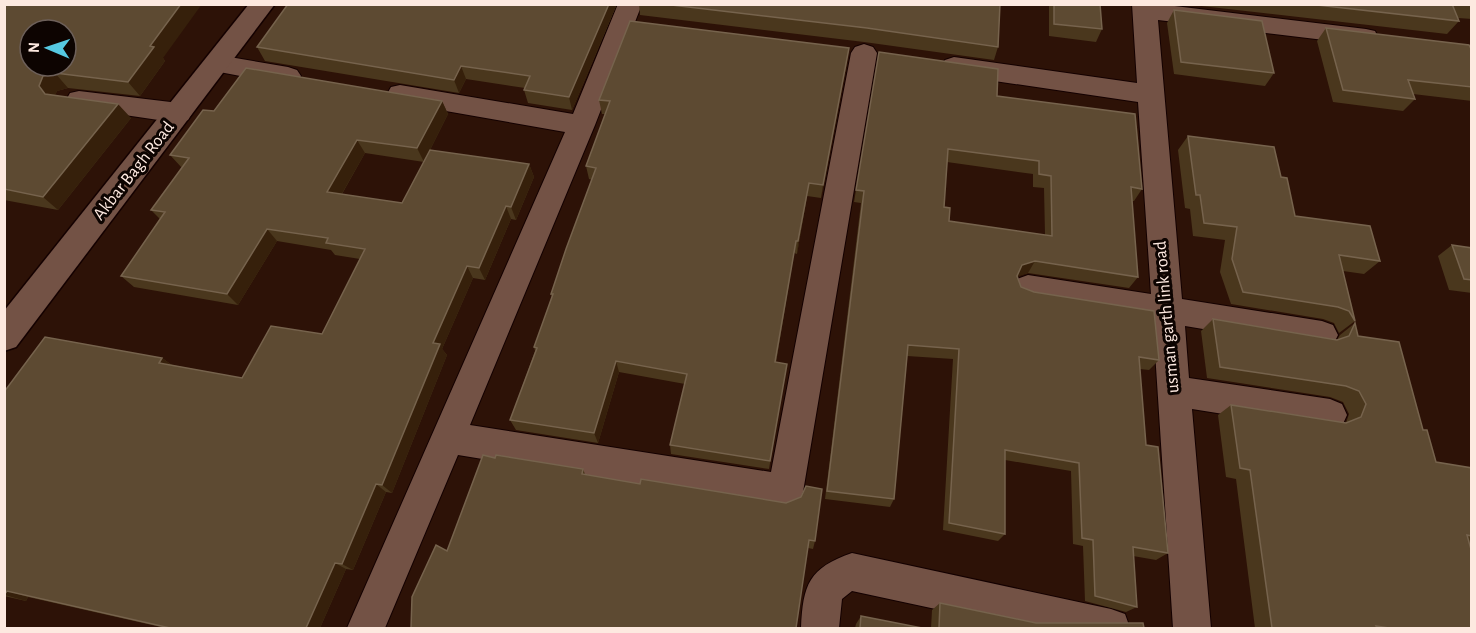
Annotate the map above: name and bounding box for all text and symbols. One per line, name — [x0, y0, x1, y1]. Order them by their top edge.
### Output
north arrow — [18, 18, 78, 78]
text: N — [26, 42, 42, 53]
street label: Akbar Bagh Road — [90, 118, 178, 224]
street label: usman garth link road — [1151, 240, 1183, 394]

